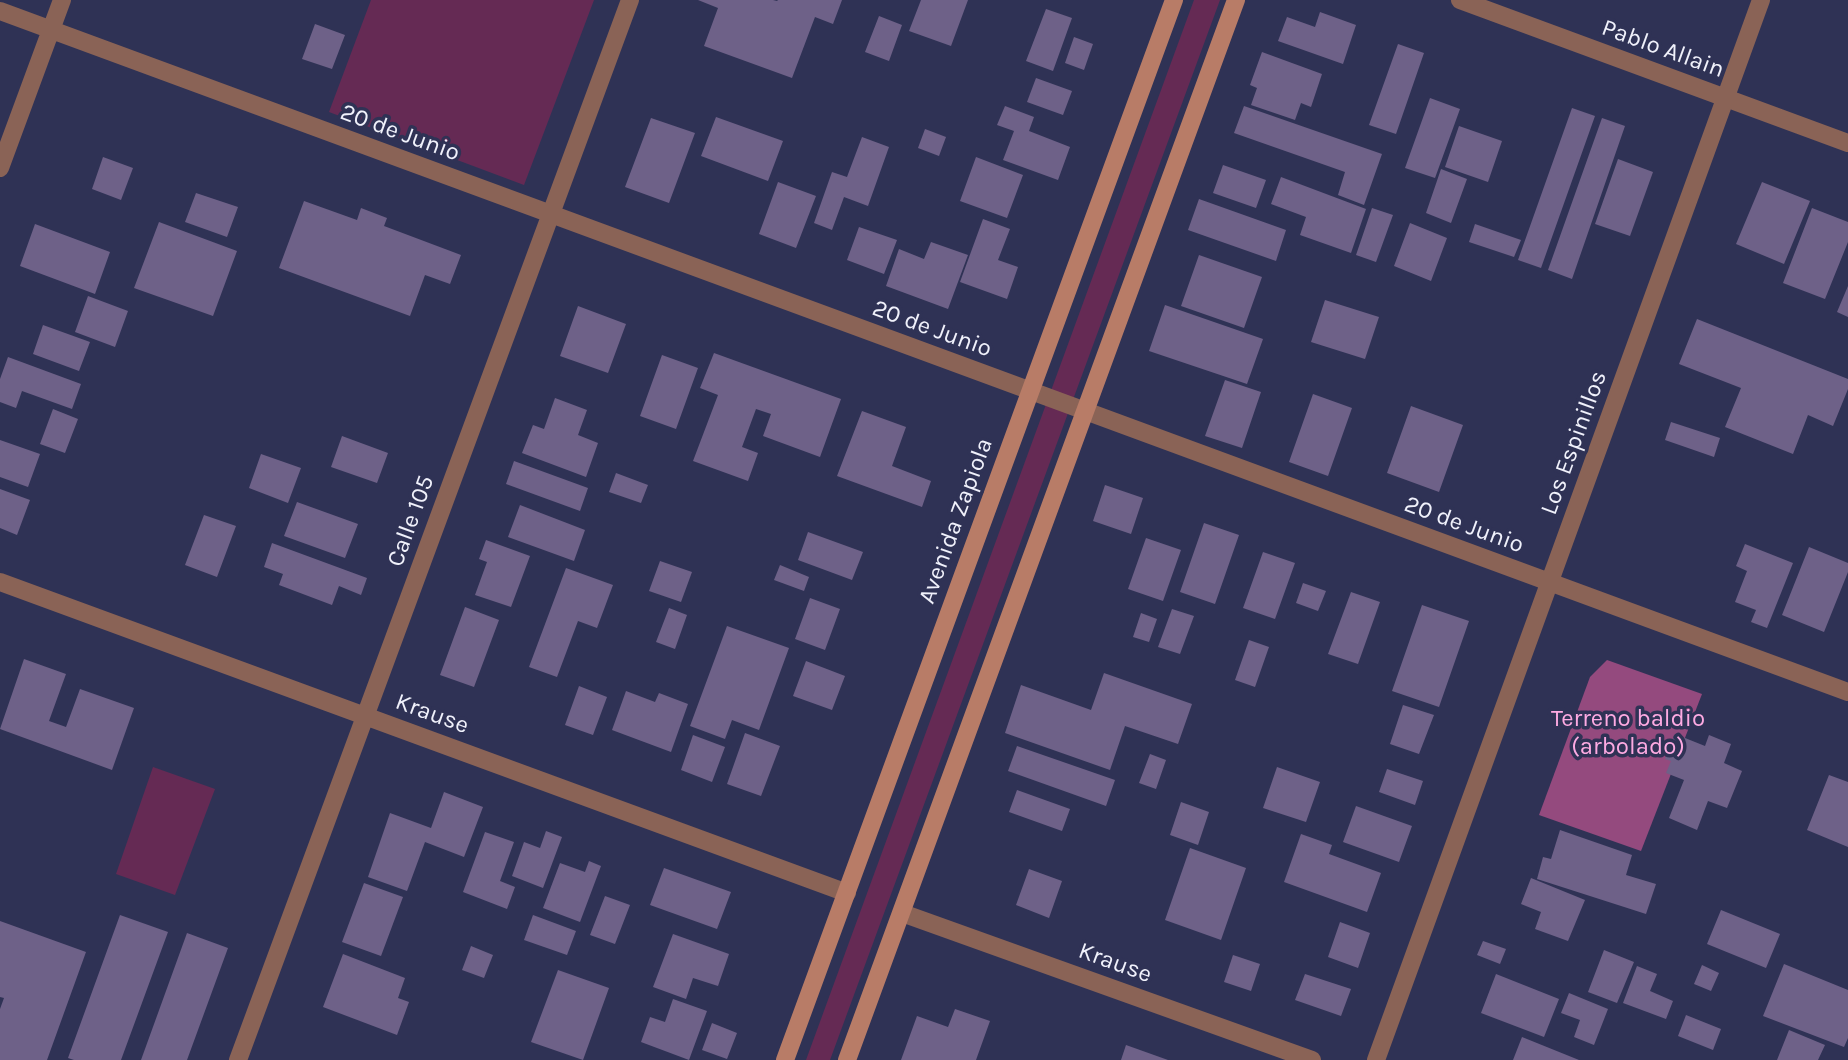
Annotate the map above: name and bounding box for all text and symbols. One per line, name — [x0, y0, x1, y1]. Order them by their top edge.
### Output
street label: Pablo Allain — [1598, 14, 1728, 84]
street label: 20 de Junio — [336, 98, 464, 168]
street label: 20 de Junio — [868, 294, 996, 364]
street label: Los Espinillos — [1535, 367, 1613, 519]
street label: Avenida Zapiola — [913, 434, 999, 608]
street label: Calle 105 — [381, 471, 441, 571]
street label: 20 de Junio — [1400, 490, 1528, 560]
street label: Krause — [391, 687, 473, 741]
park label: Terreno baldio (arbolado) — [1551, 705, 1705, 761]
street label: Krause — [1074, 936, 1156, 990]

